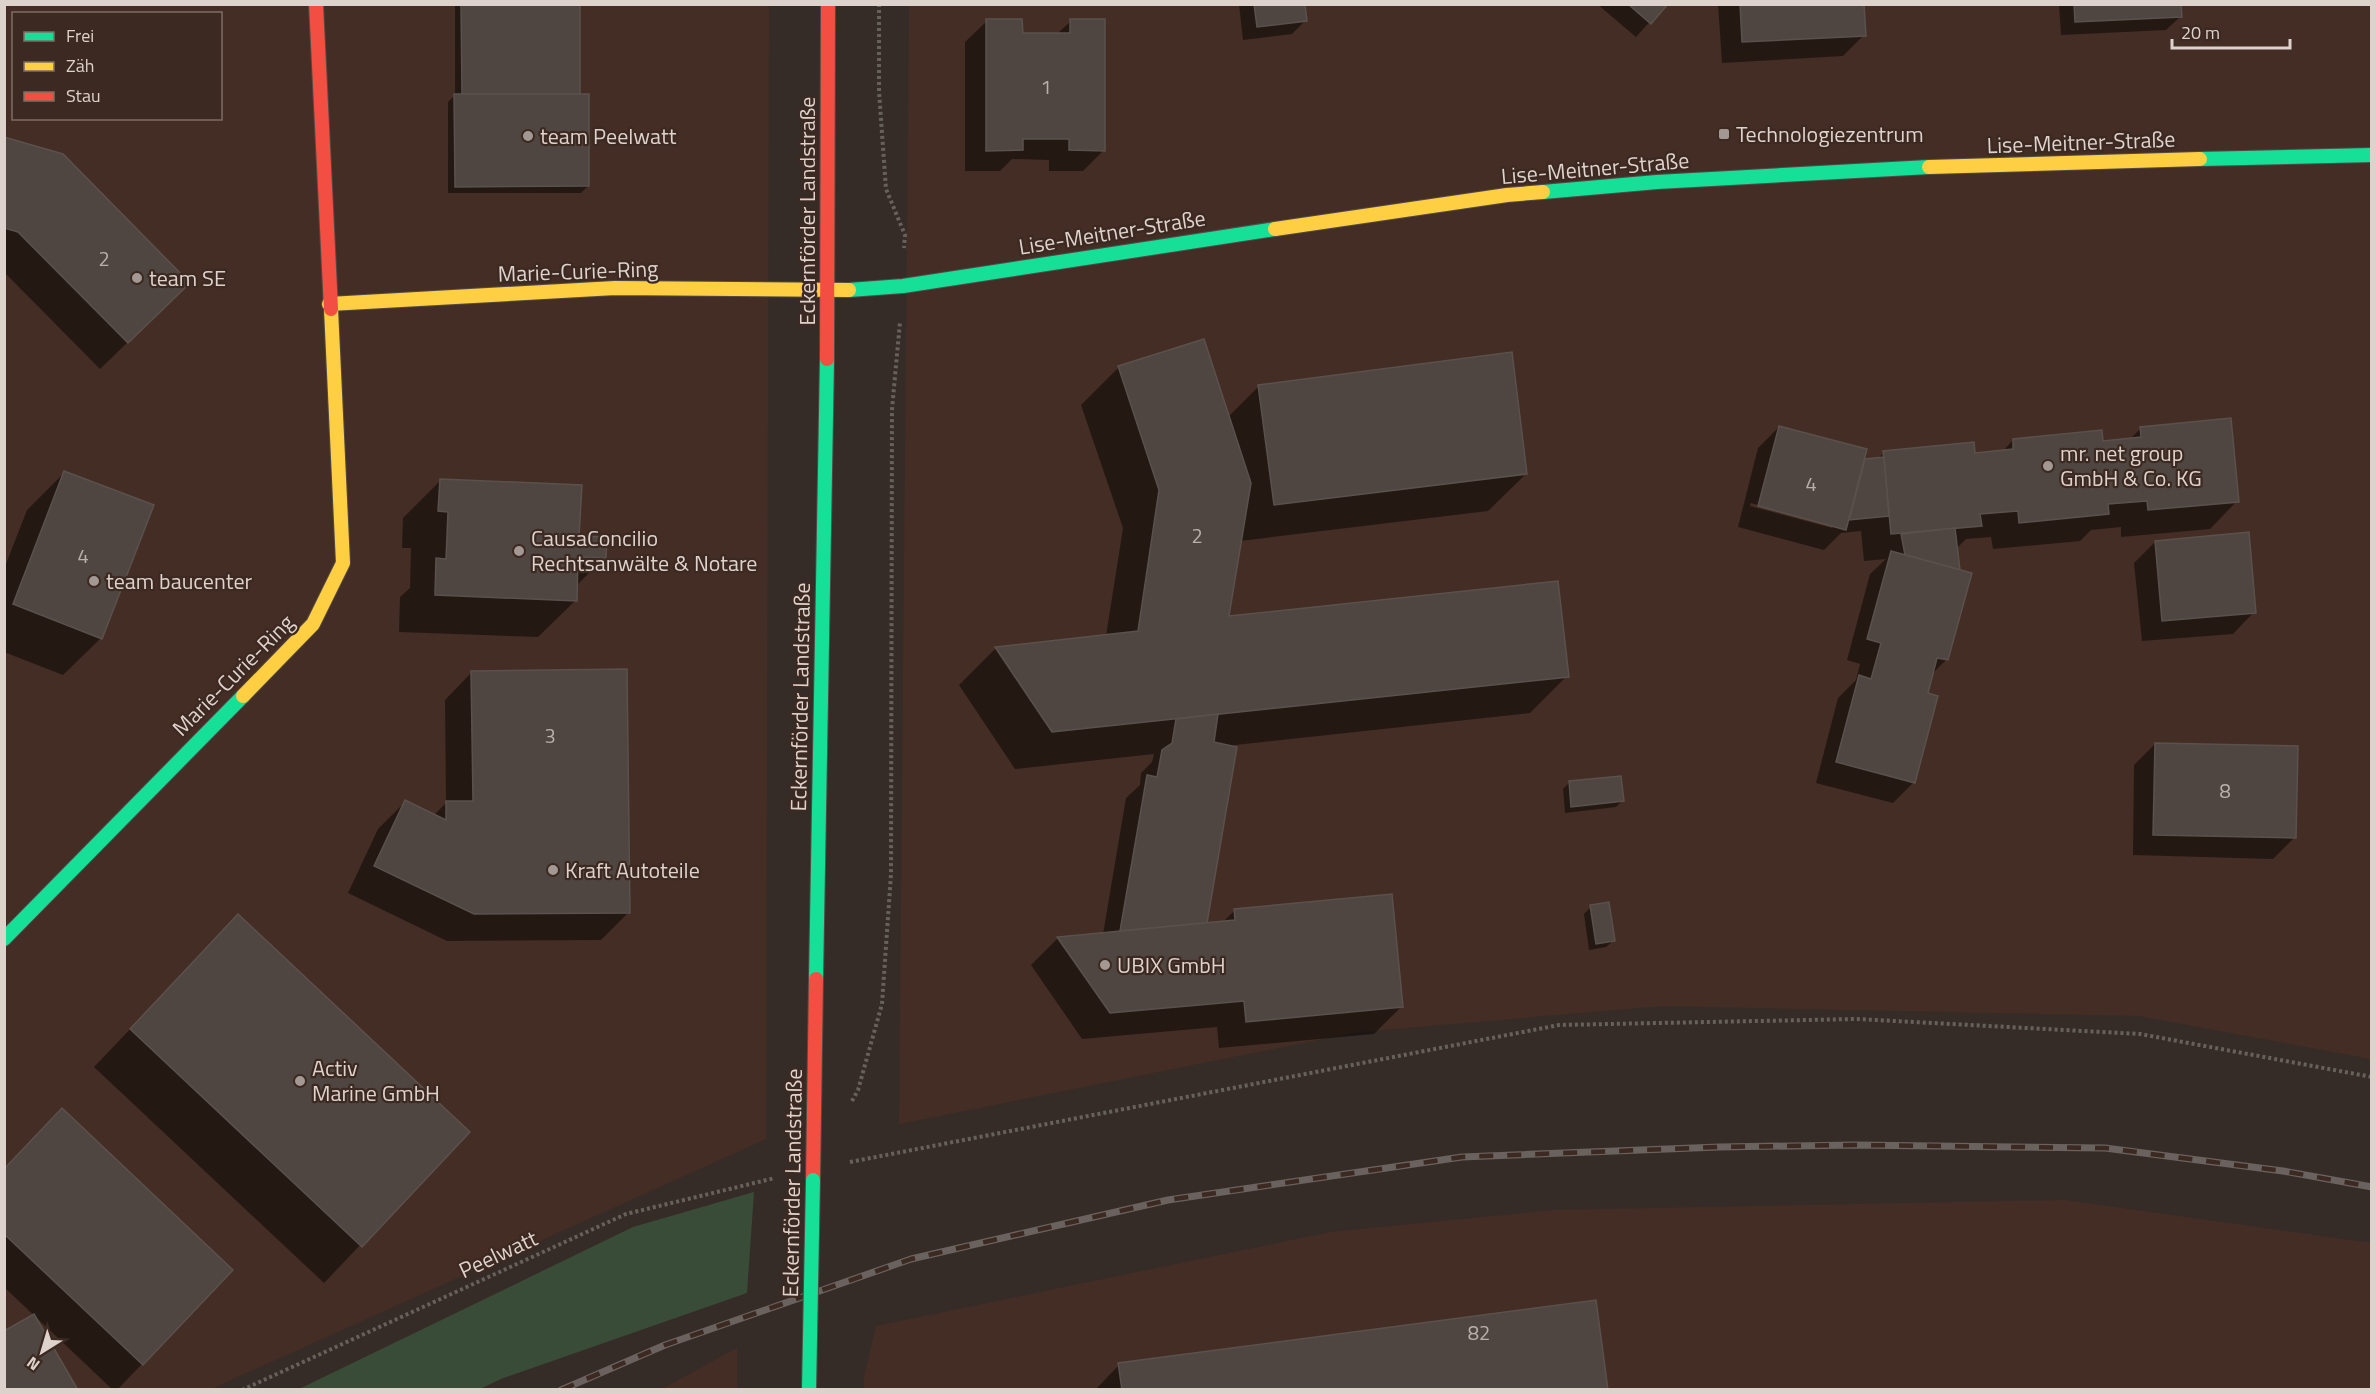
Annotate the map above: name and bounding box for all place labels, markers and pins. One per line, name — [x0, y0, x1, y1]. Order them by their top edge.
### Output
place label: Technologiezentrum — [1736, 117, 1924, 151]
place label: team Peelwatt — [540, 119, 677, 153]
marker: Technologiezentrum — [1717, 127, 1731, 141]
marker: team Peelwatt — [521, 129, 535, 143]
place label: team SE — [149, 261, 226, 295]
marker: team SE — [130, 271, 144, 285]
place label: mr. net group GmbH & Co. KG — [2060, 436, 2202, 495]
marker: mr. net group GmbH & Co. KG — [2041, 459, 2055, 473]
place label: CausaConcilio Rechtsanwälte & Notare — [531, 521, 757, 580]
marker: CausaConcilio Rechtsanwälte & Notare — [512, 544, 526, 558]
place label: team baucenter — [106, 564, 253, 598]
marker: team baucenter — [87, 574, 101, 588]
place label: Kraft Autoteile — [565, 853, 700, 887]
marker: Kraft Autoteile — [546, 863, 560, 877]
place label: UBIX GmbH — [1117, 948, 1226, 982]
marker: UBIX GmbH — [1098, 958, 1112, 972]
place label: Activ Marine GmbH — [312, 1051, 440, 1110]
marker: Activ Marine GmbH — [293, 1074, 307, 1088]

